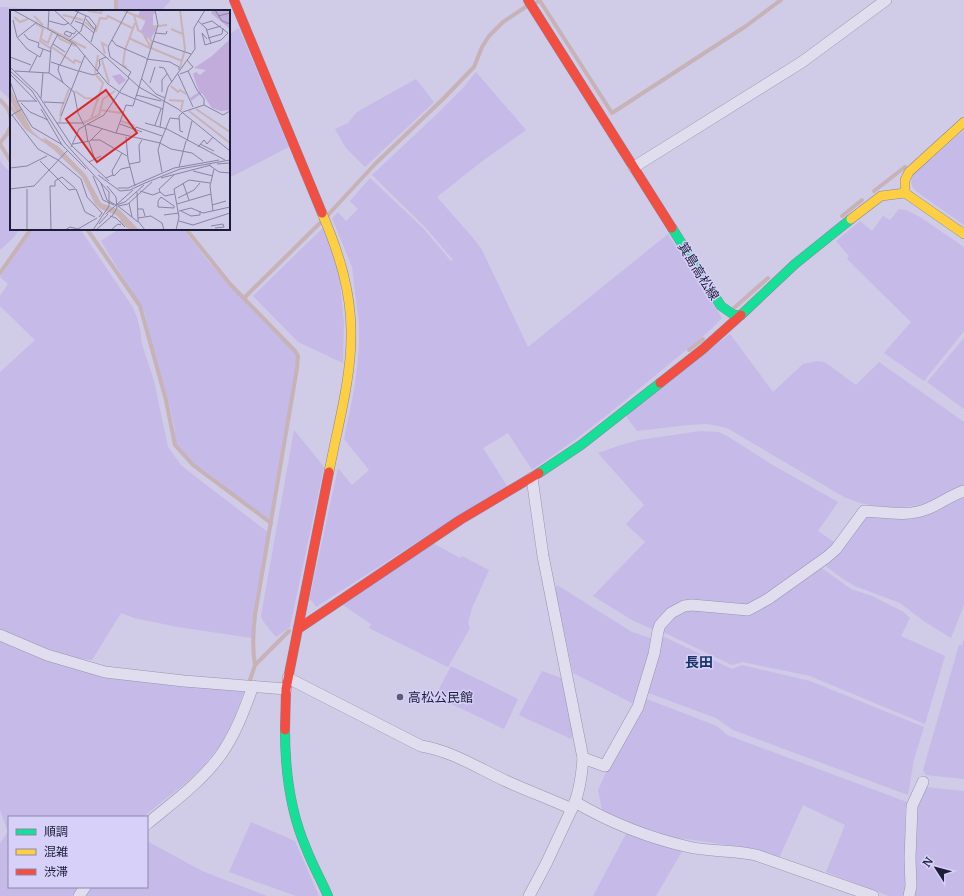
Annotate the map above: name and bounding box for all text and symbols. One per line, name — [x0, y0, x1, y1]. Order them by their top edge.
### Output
inset map — [10, 10, 230, 230]
street label: 箕島高松線 — [674, 239, 723, 303]
district label: 長田 — [685, 653, 713, 671]
place label: 高松公民館 — [408, 689, 473, 706]
marker: 高松公民館 — [395, 692, 405, 702]
legend — [8, 816, 148, 888]
text: 順調 — [44, 824, 68, 839]
text: 混雑 — [44, 844, 68, 859]
north arrow — [916, 848, 956, 888]
text: N — [920, 854, 936, 870]
text: 渋滞 — [44, 864, 68, 879]

